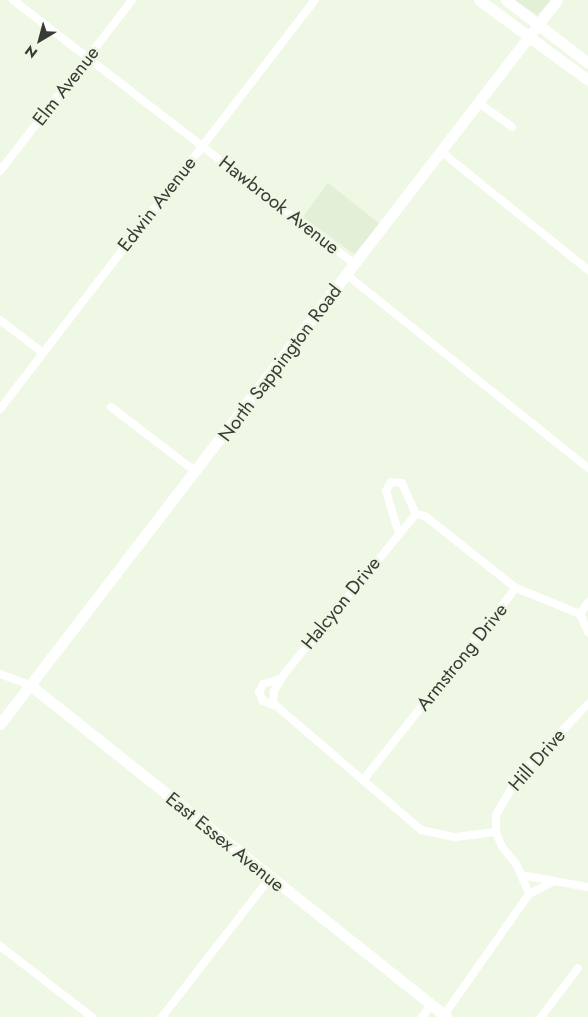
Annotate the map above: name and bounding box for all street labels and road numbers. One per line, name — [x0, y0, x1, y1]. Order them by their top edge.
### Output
street label: Elm Avenue — [28, 42, 104, 130]
street label: Hawbrook Avenue — [214, 151, 344, 259]
street label: Edwin Avenue — [113, 152, 201, 256]
street label: North Sappington Road — [214, 280, 346, 446]
street label: Halcyon Drive — [297, 552, 385, 654]
street label: Armstrong Drive — [412, 599, 512, 715]
street label: Hill Drive — [504, 724, 570, 796]
street label: East Essex Avenue — [161, 787, 289, 897]

